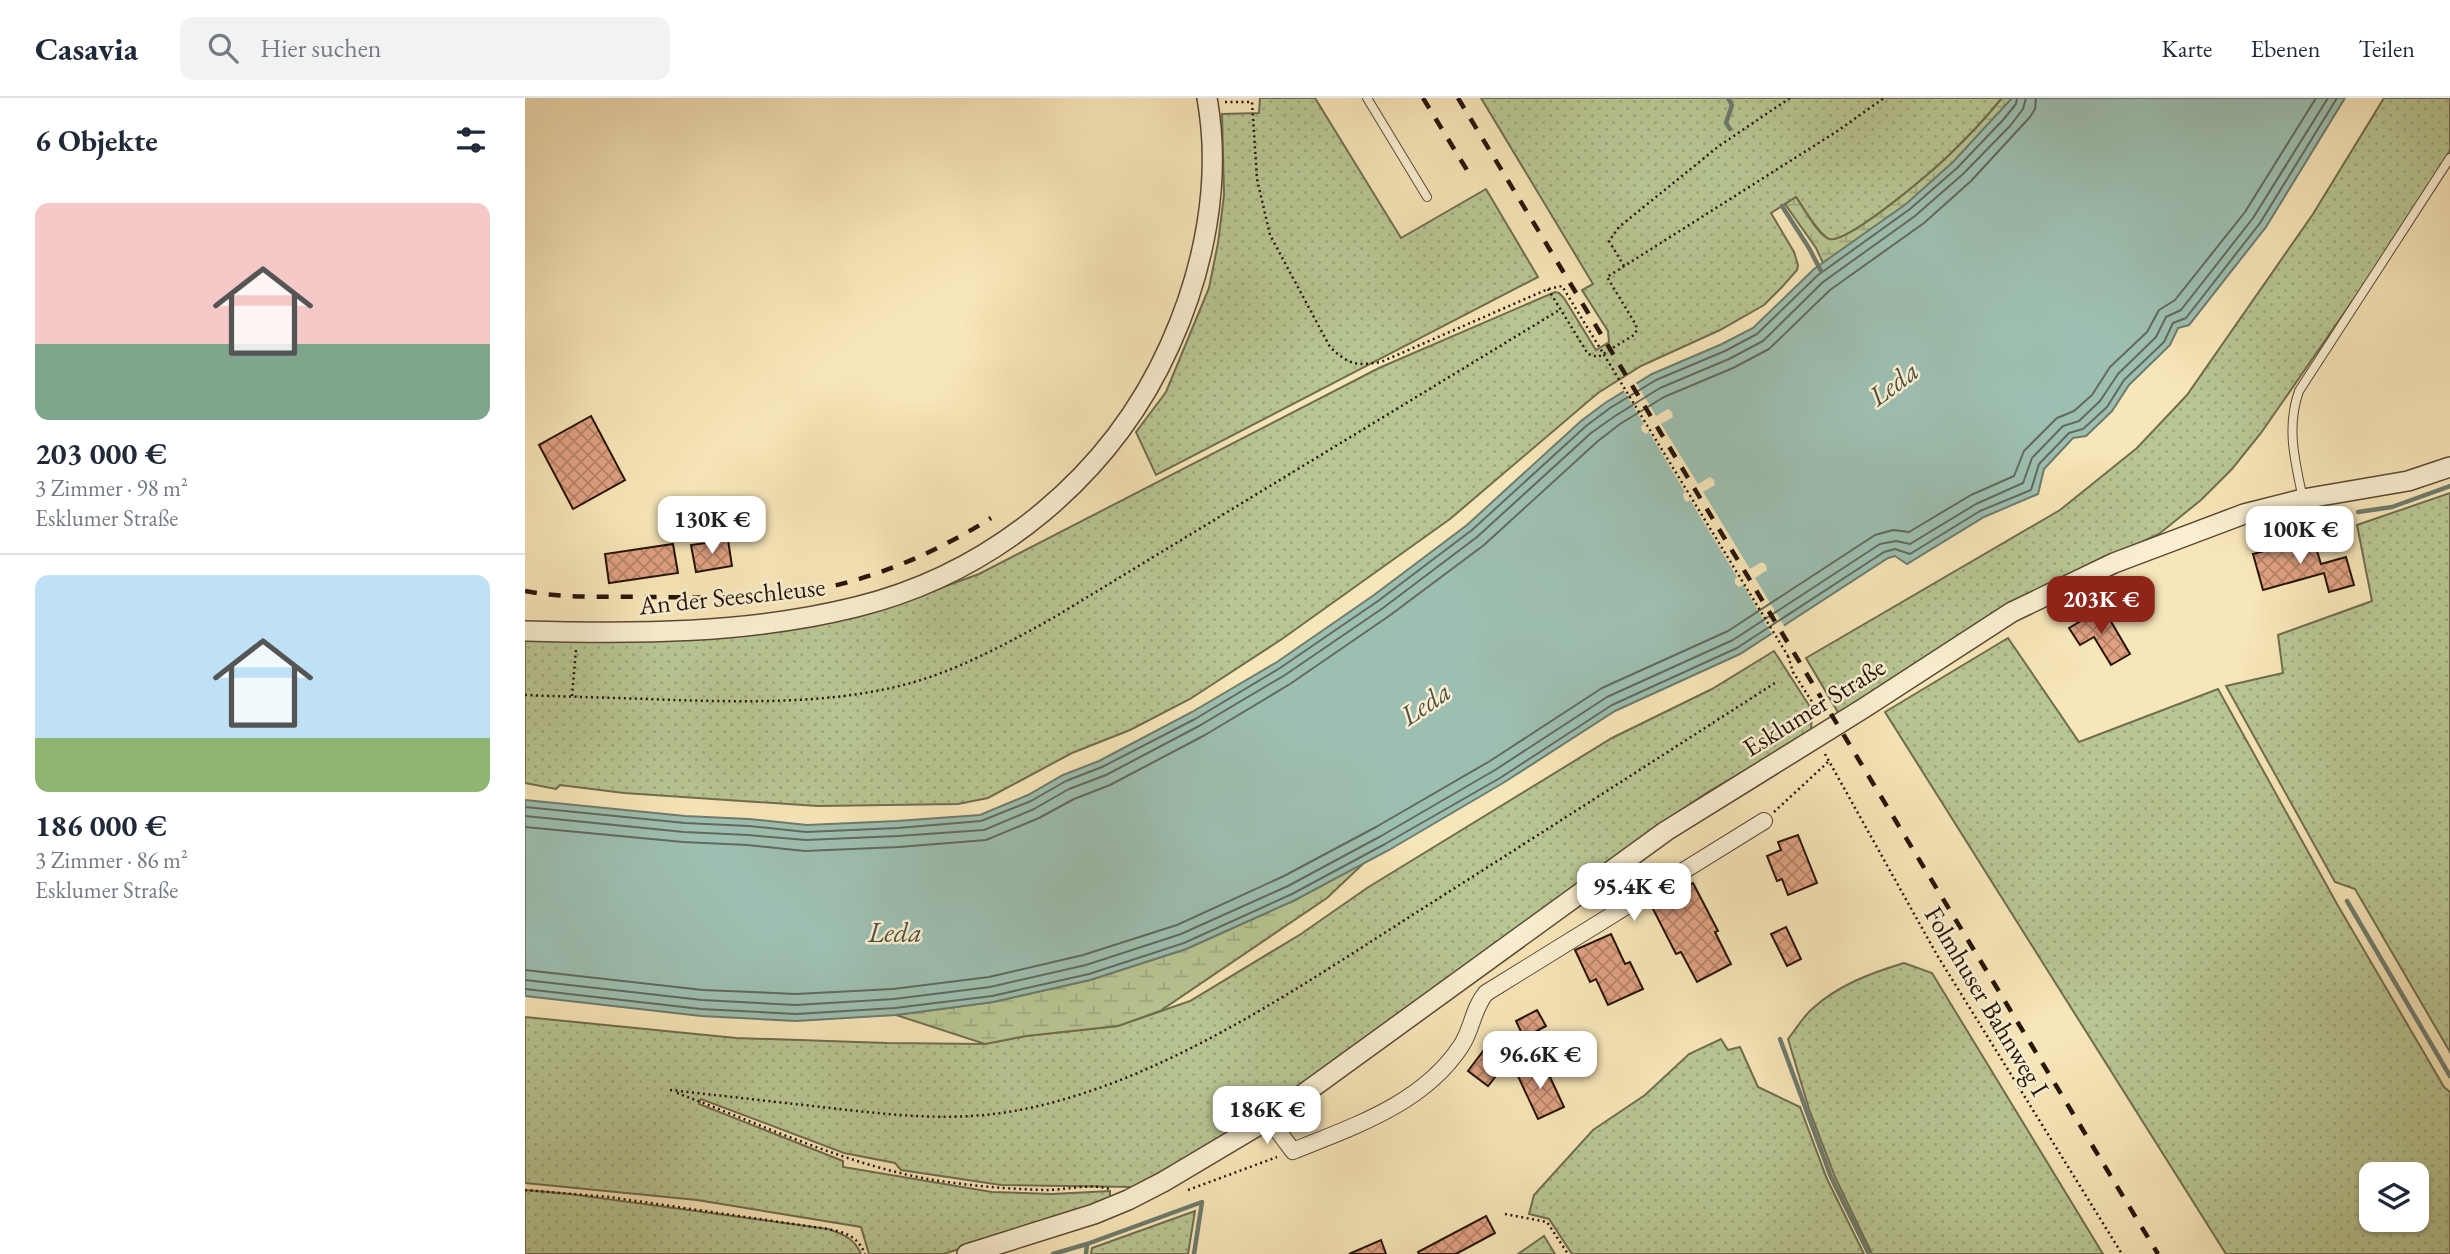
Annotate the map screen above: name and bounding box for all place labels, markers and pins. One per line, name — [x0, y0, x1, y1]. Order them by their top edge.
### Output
pin: 130K € — [655, 496, 769, 556]
pin: 100K € — [2243, 506, 2357, 566]
pin: 203K € — [2044, 576, 2158, 636]
pin: 95.4K € — [1569, 864, 1699, 923]
pin: 96.6K € — [1475, 1032, 1605, 1091]
pin: 186K € — [1210, 1086, 1324, 1146]

